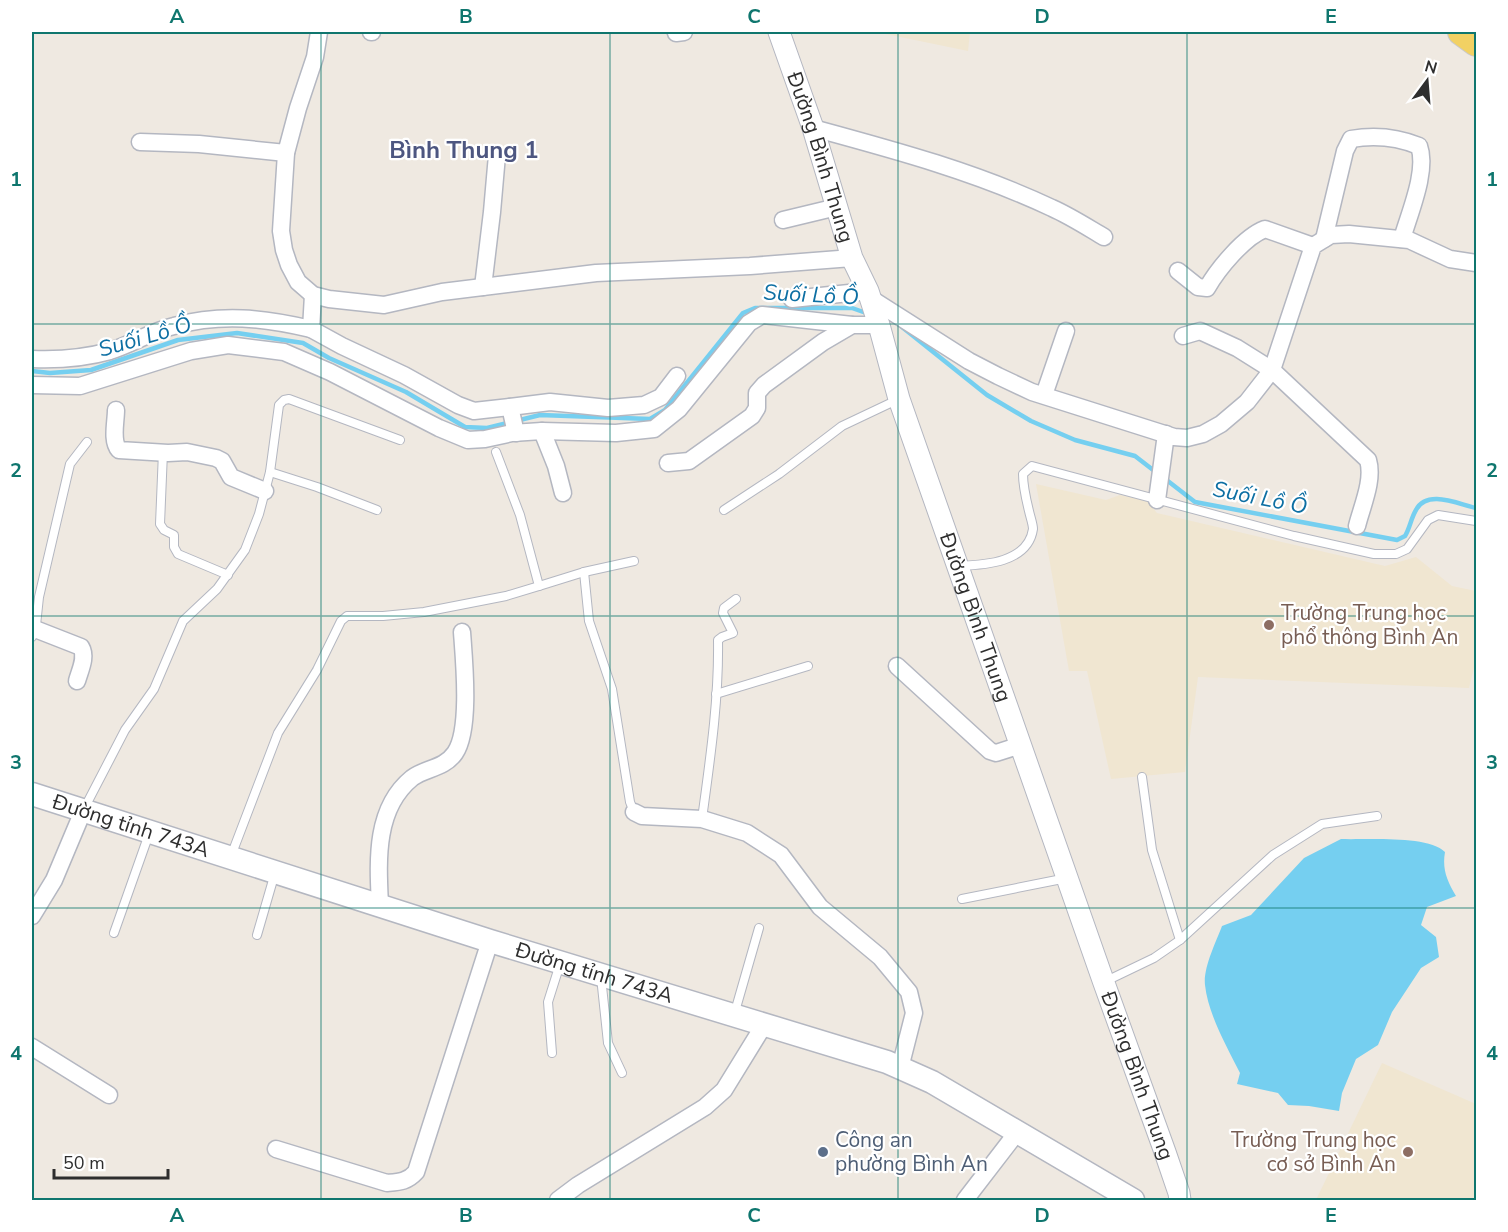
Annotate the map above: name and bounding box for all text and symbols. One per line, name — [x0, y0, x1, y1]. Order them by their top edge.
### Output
text: A — [170, 3, 185, 30]
text: B — [459, 3, 473, 30]
text: C — [747, 3, 761, 30]
text: D — [1034, 3, 1050, 30]
text: E — [1325, 3, 1337, 30]
north arrow — [1397, 51, 1457, 111]
text: N — [1422, 55, 1440, 80]
street label: Đường Bình Thung — [780, 67, 861, 246]
district label: Bình Thung 1 — [389, 134, 539, 166]
text: 1 — [10, 166, 22, 193]
text: 1 — [1486, 166, 1498, 193]
water label: Suối Lồ Ồ — [763, 277, 860, 312]
water label: Suối Lồ Ồ — [95, 308, 195, 365]
text: 2 — [10, 457, 22, 484]
text: 2 — [1486, 457, 1498, 484]
water label: Suối Lồ Ồ — [1210, 473, 1310, 522]
street label: Đường Bình Thung — [933, 528, 1018, 706]
place label: Trường Trung học phổ thông Bình An — [1281, 599, 1458, 651]
marker: Trường Trung học phổ thông Bình An — [1262, 618, 1276, 632]
text: 3 — [10, 749, 22, 776]
text: 3 — [1486, 749, 1498, 776]
street label: Đường tỉnh 743A — [48, 787, 213, 864]
street label: Đường tỉnh 743A — [511, 935, 676, 1010]
street label: Đường Bình Thung — [1094, 986, 1181, 1164]
text: 4 — [10, 1040, 22, 1067]
text: 4 — [1486, 1040, 1498, 1067]
place label: Công an phường Bình An — [835, 1126, 988, 1178]
place label: Trường Trung học cơ sở Bình An — [1231, 1126, 1396, 1178]
scale bar — [54, 1142, 168, 1180]
marker: Công an phường Bình An — [816, 1145, 830, 1159]
marker: Trường Trung học cơ sở Bình An — [1401, 1145, 1415, 1159]
text: 50 m — [63, 1151, 105, 1175]
text: A — [170, 1202, 185, 1229]
text: B — [459, 1202, 473, 1229]
text: C — [747, 1202, 761, 1229]
text: D — [1034, 1202, 1050, 1229]
text: E — [1325, 1202, 1337, 1229]

